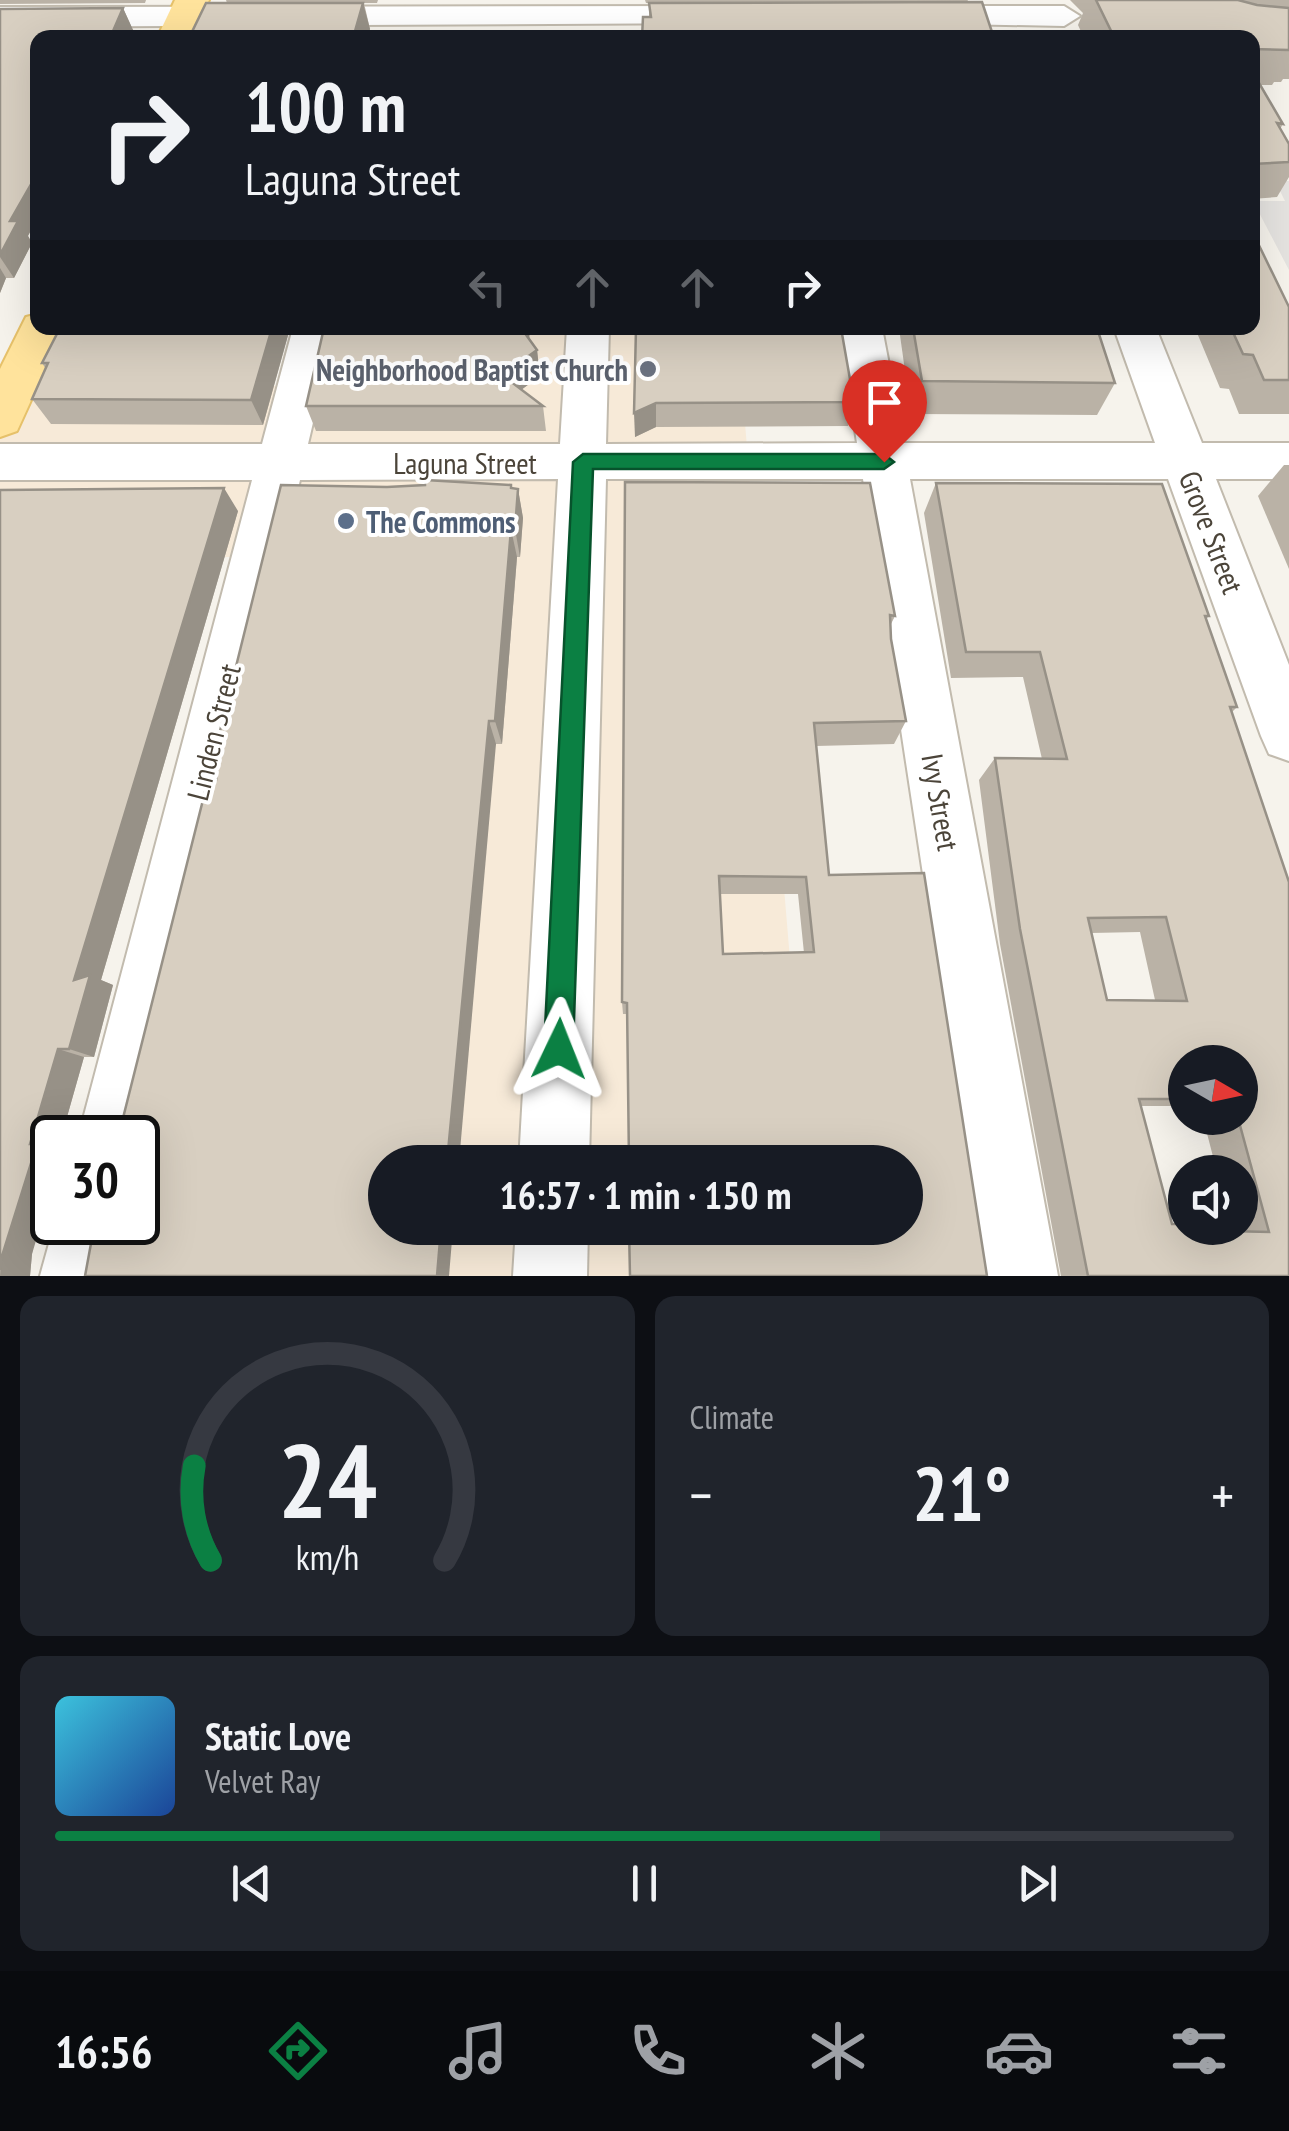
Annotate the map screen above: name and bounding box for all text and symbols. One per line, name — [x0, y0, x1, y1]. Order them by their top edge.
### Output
text: 100 m — [245, 61, 406, 151]
icon: right — [80, 70, 210, 200]
text: Laguna Street — [245, 149, 460, 207]
icon: left — [460, 260, 515, 315]
icon: ahead — [565, 260, 620, 315]
icon: ahead — [670, 260, 725, 315]
icon: right — [775, 260, 830, 315]
place label: Neighborhood Baptist Church — [316, 350, 628, 389]
marker: Neighborhood Baptist Church — [637, 358, 659, 380]
pin — [842, 360, 927, 463]
icon: arrive — [857, 375, 912, 430]
street label: Laguna Street — [393, 443, 538, 482]
street label: Grove Street — [1171, 465, 1253, 599]
place label: The Commons — [366, 502, 516, 541]
marker: The Commons — [335, 510, 357, 532]
street label: Linden Street — [177, 659, 249, 804]
street label: Ivy Street — [913, 750, 969, 854]
position arrow — [507, 997, 611, 1101]
north arrow — [1168, 1045, 1258, 1135]
map controls — [1168, 1045, 1258, 1245]
speed limit sign: 30 — [30, 1115, 160, 1245]
button: sound — [1168, 1155, 1258, 1245]
text: 16:57 · 1 min · 150 m — [499, 1170, 792, 1219]
text: Climate — [690, 1396, 774, 1438]
text: 24 — [278, 1412, 377, 1547]
text: 21° — [912, 1445, 1011, 1542]
text: − — [690, 1459, 712, 1530]
text: + — [1211, 1459, 1234, 1530]
text: km/h — [296, 1534, 359, 1580]
text: Static Love — [205, 1711, 351, 1760]
text: Velvet Ray — [205, 1760, 320, 1802]
icon: previous — [224, 1856, 279, 1911]
icon: pause — [617, 1856, 672, 1911]
icon: next — [1010, 1856, 1065, 1911]
icon: directions — [263, 2016, 333, 2086]
icon: music — [443, 2016, 513, 2086]
icon: phone — [623, 2016, 693, 2086]
icon: climate — [803, 2016, 873, 2086]
icon: car — [984, 2016, 1054, 2086]
icon: filters — [1164, 2016, 1234, 2086]
text: 16:56 — [55, 2022, 152, 2080]

